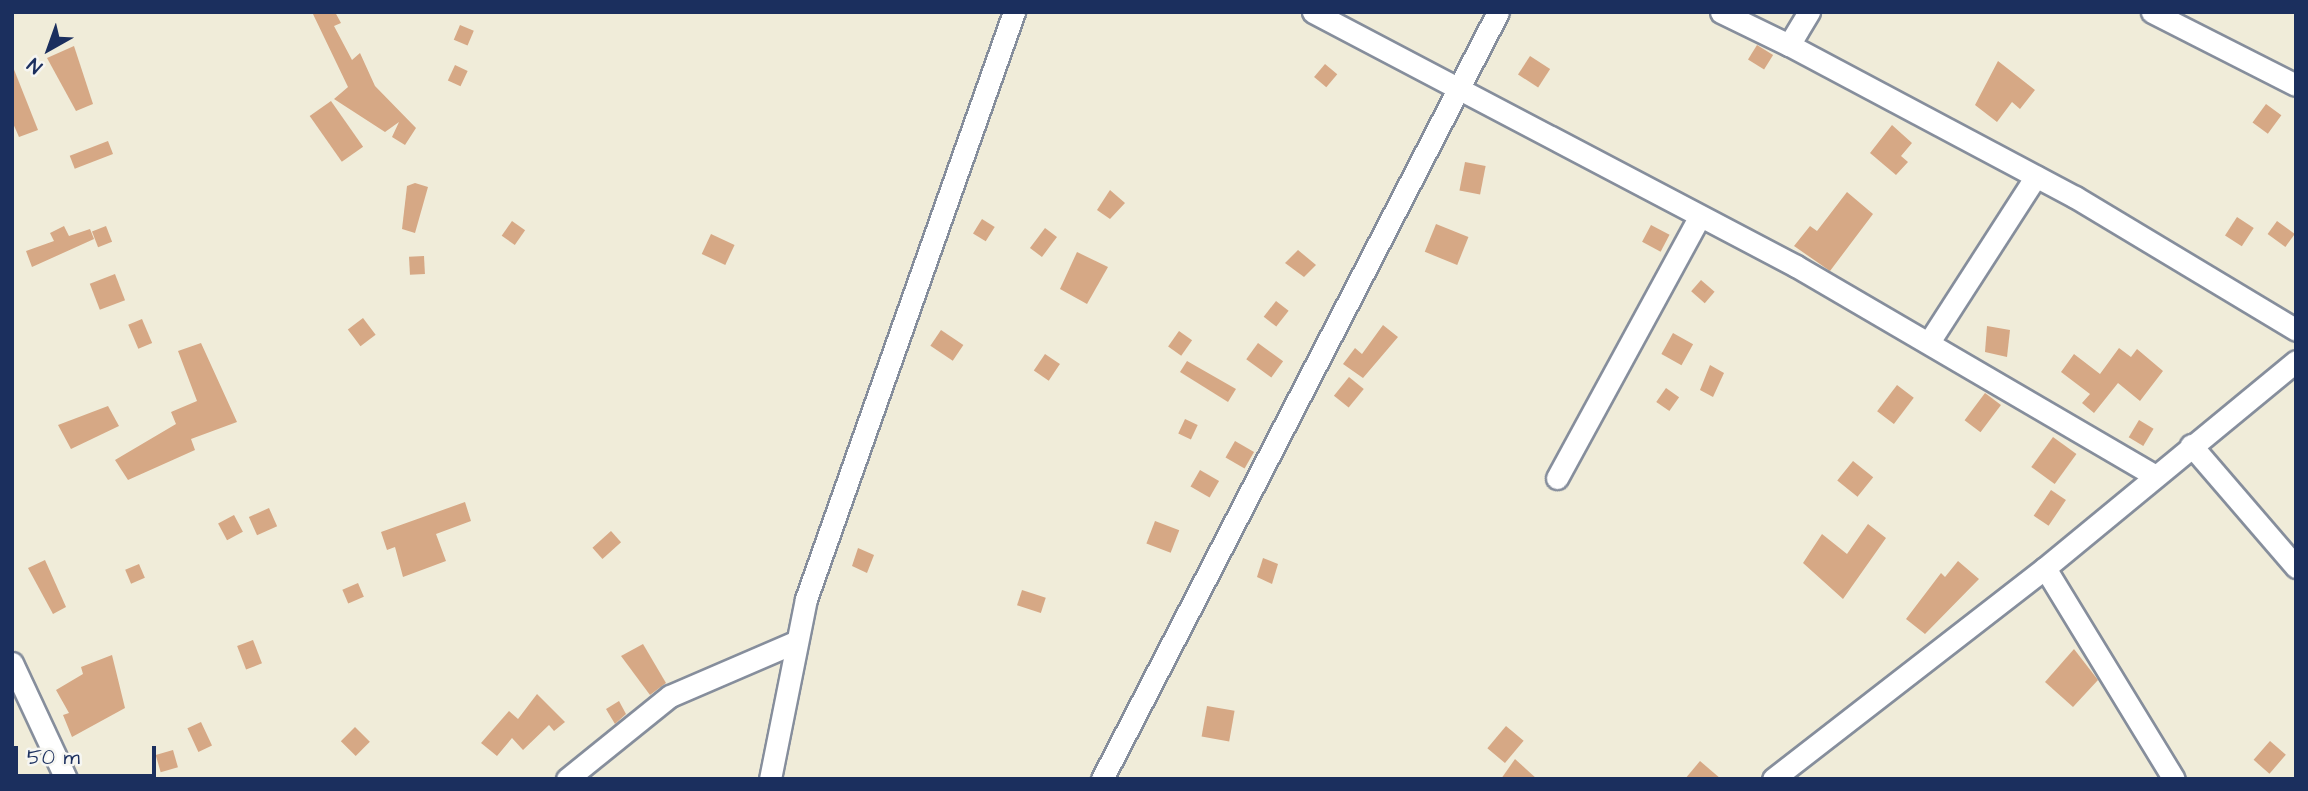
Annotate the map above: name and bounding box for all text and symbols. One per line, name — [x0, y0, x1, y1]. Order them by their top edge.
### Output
north arrow — [14, 14, 84, 84]
text: N — [22, 51, 48, 80]
scale bar — [18, 732, 159, 776]
text: 50 m — [27, 743, 80, 772]

